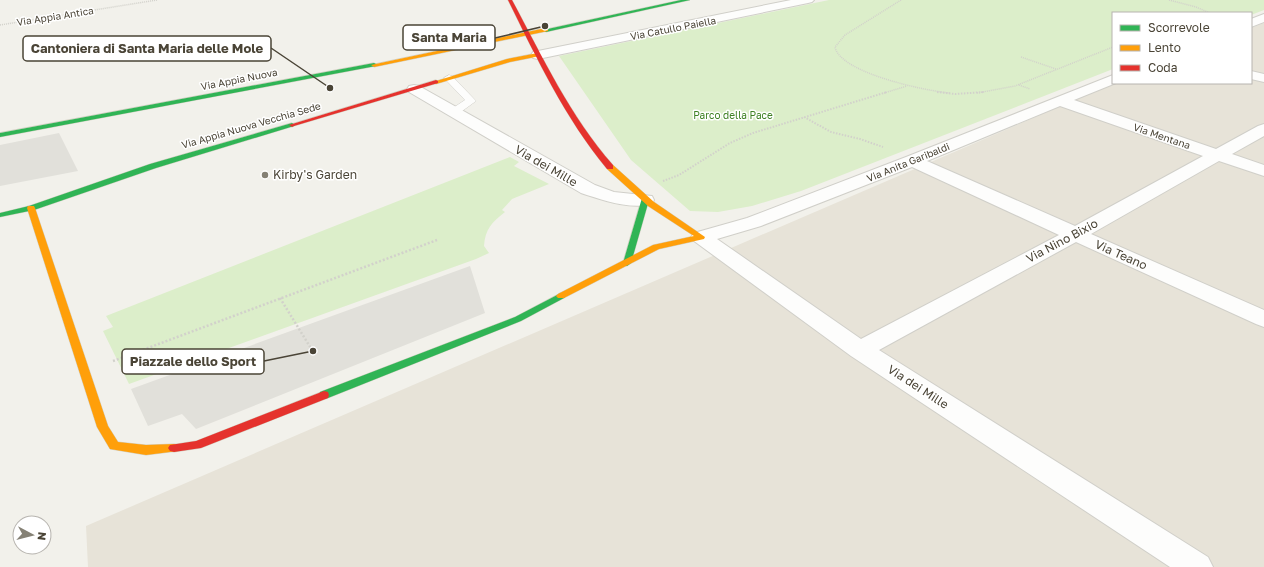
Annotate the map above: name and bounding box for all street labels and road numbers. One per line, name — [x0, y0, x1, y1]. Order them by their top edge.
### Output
street label: Via Appia Antica — [16, 4, 94, 28]
street label: Via Catullo Paiella — [629, 14, 717, 42]
street label: Via Appia Nuova — [200, 66, 278, 92]
street label: Via Appia Nuova Vecchia Sede — [180, 99, 322, 151]
street label: Via Mentana — [1132, 121, 1192, 151]
street label: Via Anita Garibaldi — [865, 140, 951, 184]
street label: Via dei Mille — [512, 142, 580, 189]
street label: Via Nino Bixio — [1023, 215, 1100, 266]
street label: Via Teano — [1093, 236, 1150, 273]
street label: Via dei Mille — [885, 361, 952, 412]

